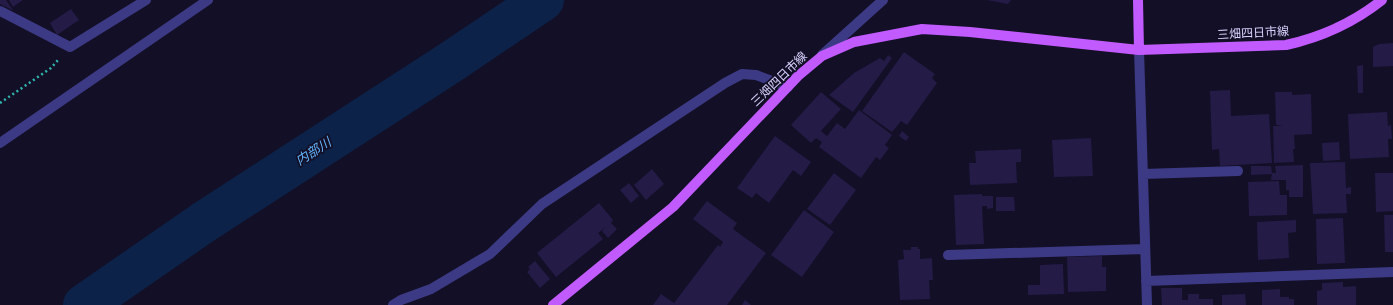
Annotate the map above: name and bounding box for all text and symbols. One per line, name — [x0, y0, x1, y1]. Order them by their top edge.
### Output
street label: 三畑四日市線 — [1217, 24, 1289, 42]
street label: 三畑四日市線 — [748, 49, 810, 109]
water label: 内部川 — [293, 133, 335, 168]

